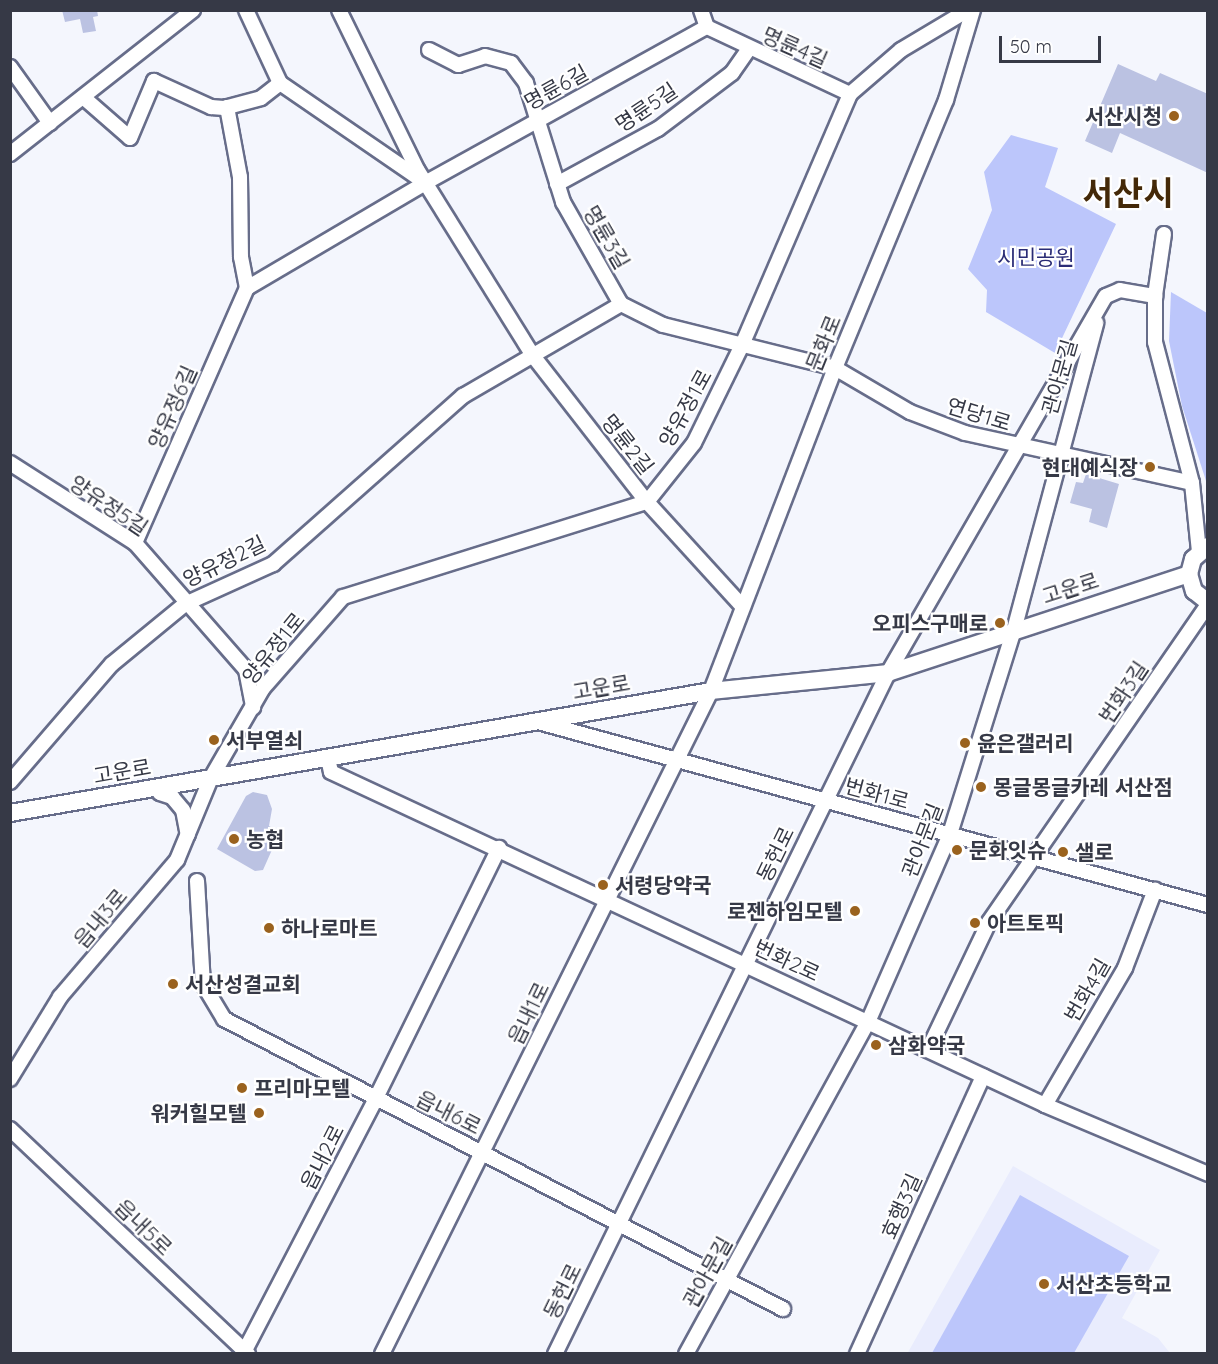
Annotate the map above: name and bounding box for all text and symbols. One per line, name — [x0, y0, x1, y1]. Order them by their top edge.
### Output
street label: 명륜4길 — [758, 21, 832, 73]
scale bar — [1002, 24, 1104, 62]
text: 50 m — [1010, 35, 1052, 58]
street label: 명륜6길 — [520, 59, 592, 115]
street label: 명륜5길 — [610, 77, 682, 137]
place label: 서산시청 — [1085, 103, 1162, 129]
marker: 서산시청 — [1167, 109, 1181, 123]
district label: 서산시 — [1082, 173, 1174, 213]
street label: 명륜3길 — [579, 201, 635, 273]
park label: 시민공원 — [997, 244, 1075, 270]
street label: 문화로 — [800, 311, 846, 375]
street label: 관아문길 — [1036, 336, 1082, 418]
street label: 양유정6길 — [142, 361, 202, 453]
street label: 양유정1로 — [653, 365, 717, 451]
street label: 연당1로 — [944, 392, 1014, 436]
street label: 명륜2길 — [597, 409, 659, 479]
place label: 현대예식장 — [1041, 454, 1138, 480]
marker: 현대예식장 — [1143, 460, 1157, 474]
street label: 양유정5길 — [65, 470, 153, 540]
street label: 양유정2길 — [179, 530, 269, 592]
street label: 고운로 — [1039, 567, 1101, 609]
street label: 양유정1로 — [236, 607, 310, 689]
place label: 오피스구매로 — [872, 610, 988, 636]
marker: 오피스구매로 — [993, 616, 1007, 630]
street label: 번화3길 — [1093, 656, 1153, 728]
street label: 고운로 — [570, 670, 632, 704]
place label: 서부열쇠 — [226, 727, 303, 753]
place label: 윤은갤러리 — [977, 730, 1074, 756]
marker: 서부열쇠 — [207, 733, 221, 747]
marker: 윤은갤러리 — [958, 736, 972, 750]
street label: 고운로 — [91, 754, 153, 788]
street label: 번화1로 — [842, 772, 912, 814]
place label: 몽글몽글카레 서산점 — [993, 774, 1173, 800]
marker: 몽글몽글카레 서산점 — [974, 780, 988, 794]
street label: 관아문길 — [896, 799, 948, 881]
street label: 동헌로 — [751, 822, 799, 886]
place label: 농협 — [246, 826, 285, 852]
marker: 농협 — [227, 832, 241, 846]
place label: 문화잇슈 — [969, 837, 1046, 863]
place label: 샐로 — [1075, 839, 1114, 865]
marker: 문화잇슈 — [950, 843, 964, 857]
marker: 샐로 — [1056, 845, 1070, 859]
place label: 서령당약국 — [615, 872, 712, 898]
marker: 서령당약국 — [596, 878, 610, 892]
street label: 읍내3로 — [68, 883, 132, 953]
place label: 로젠하임모텔 — [727, 898, 843, 924]
marker: 로젠하임모텔 — [848, 904, 862, 918]
place label: 아트토픽 — [987, 910, 1064, 936]
place label: 하나로마트 — [281, 915, 378, 941]
marker: 아트토픽 — [968, 916, 982, 930]
marker: 하나로마트 — [262, 921, 276, 935]
street label: 번화2로 — [750, 934, 824, 986]
street label: 번화4길 — [1059, 954, 1115, 1026]
place label: 서산성결교회 — [185, 971, 301, 997]
marker: 서산성결교회 — [166, 977, 180, 991]
street label: 읍내1로 — [502, 978, 554, 1048]
place label: 삼화약국 — [888, 1032, 965, 1058]
marker: 삼화약국 — [869, 1038, 883, 1052]
place label: 프리마모텔 — [254, 1075, 351, 1101]
marker: 프리마모텔 — [235, 1081, 249, 1095]
street label: 읍내6로 — [412, 1085, 486, 1139]
place label: 워커힐모텔 — [150, 1100, 247, 1126]
marker: 워커힐모텔 — [252, 1106, 266, 1120]
street label: 읍내2로 — [295, 1120, 349, 1194]
street label: 효행3길 — [875, 1169, 927, 1243]
street label: 읍내5로 — [110, 1194, 178, 1260]
street label: 관아문길 — [677, 1232, 737, 1312]
street label: 동헌로 — [538, 1259, 586, 1323]
place label: 서산초등학교 — [1056, 1271, 1172, 1297]
marker: 서산초등학교 — [1037, 1277, 1051, 1291]

